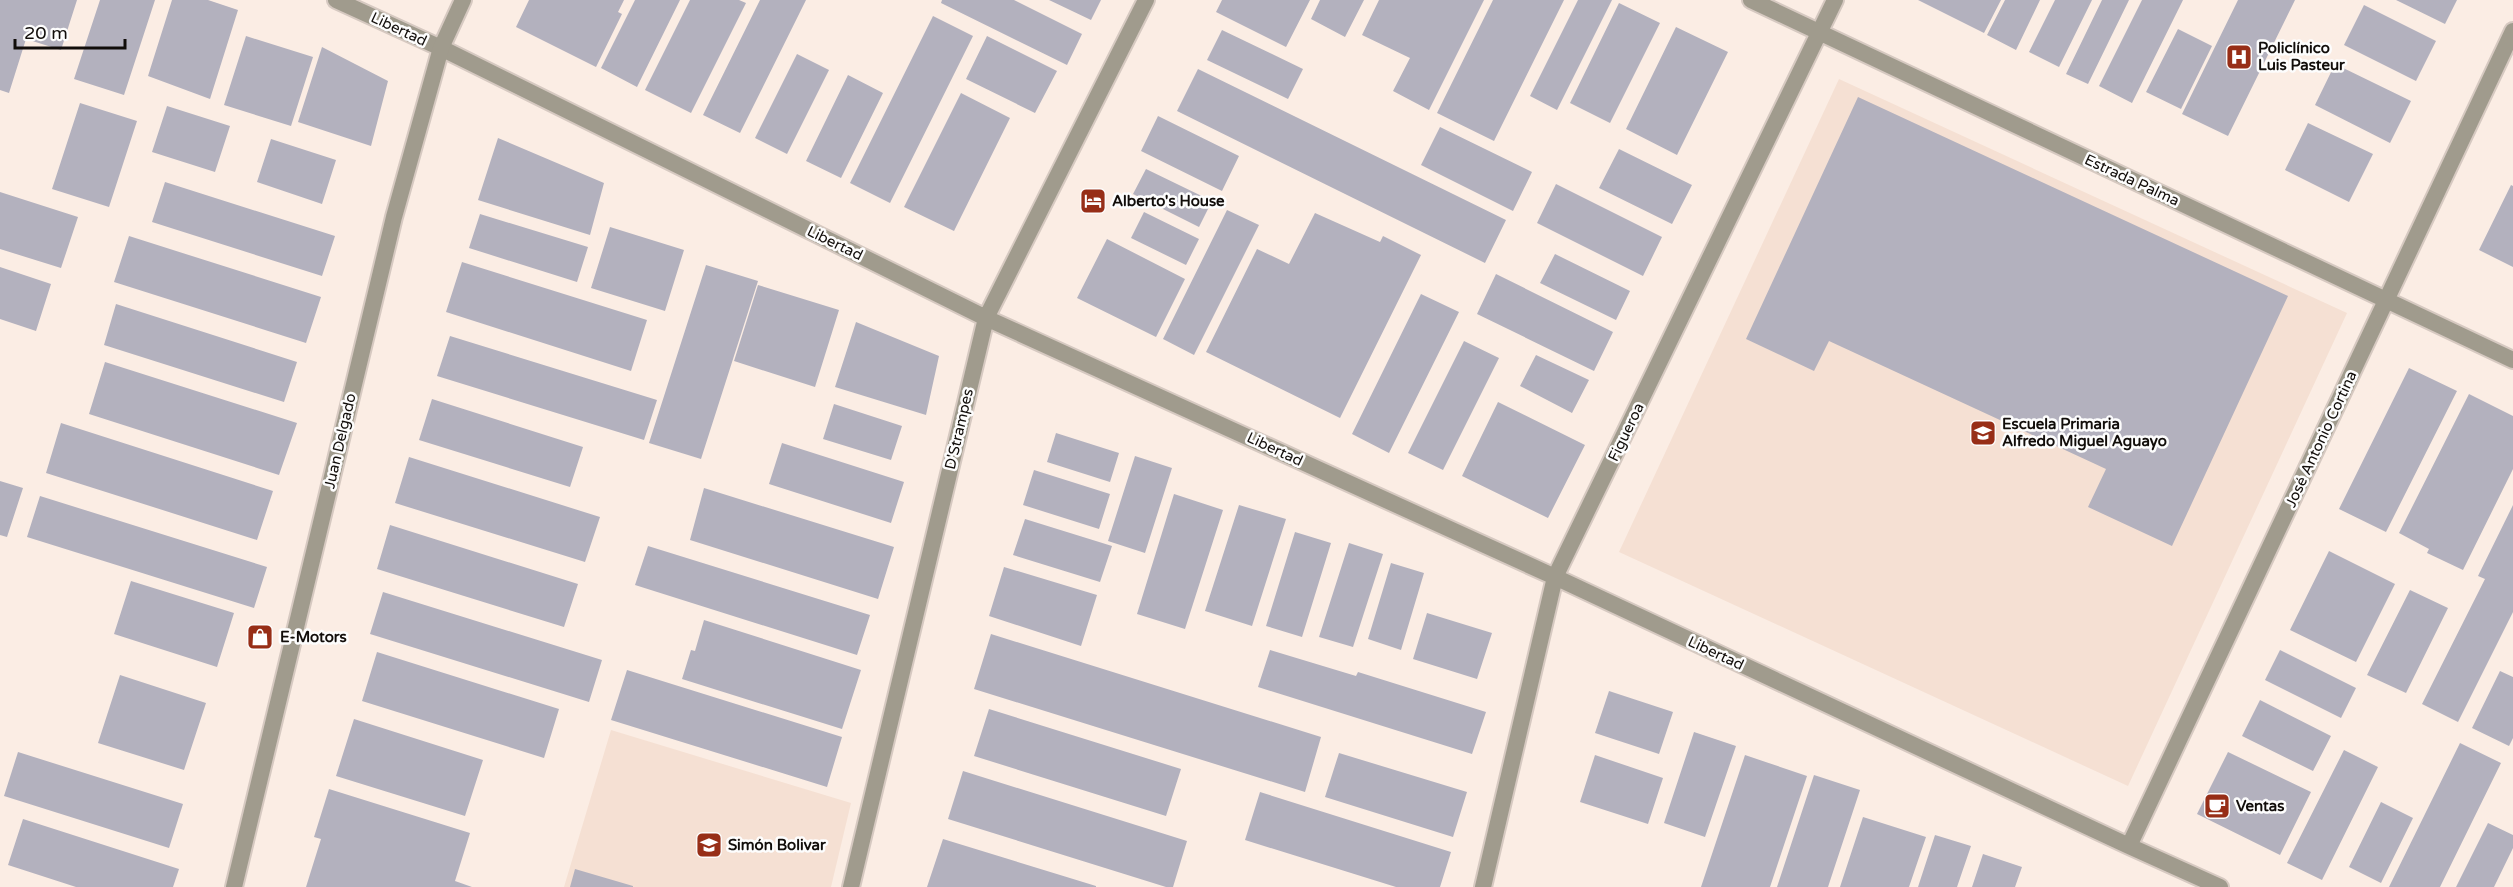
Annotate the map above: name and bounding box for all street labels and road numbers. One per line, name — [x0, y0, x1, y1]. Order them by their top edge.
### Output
street label: Libertad — [368, 8, 430, 50]
street label: Estrada Palma — [2082, 150, 2182, 210]
street label: Libertad — [804, 222, 866, 264]
street label: José Antonio Cortina — [2281, 368, 2361, 510]
street label: D'Strampes — [941, 387, 977, 471]
street label: Juan Delgado — [320, 392, 360, 490]
street label: Figueroa — [1604, 400, 1648, 464]
street label: Libertad — [1244, 428, 1306, 470]
street label: Libertad — [1685, 632, 1747, 674]

